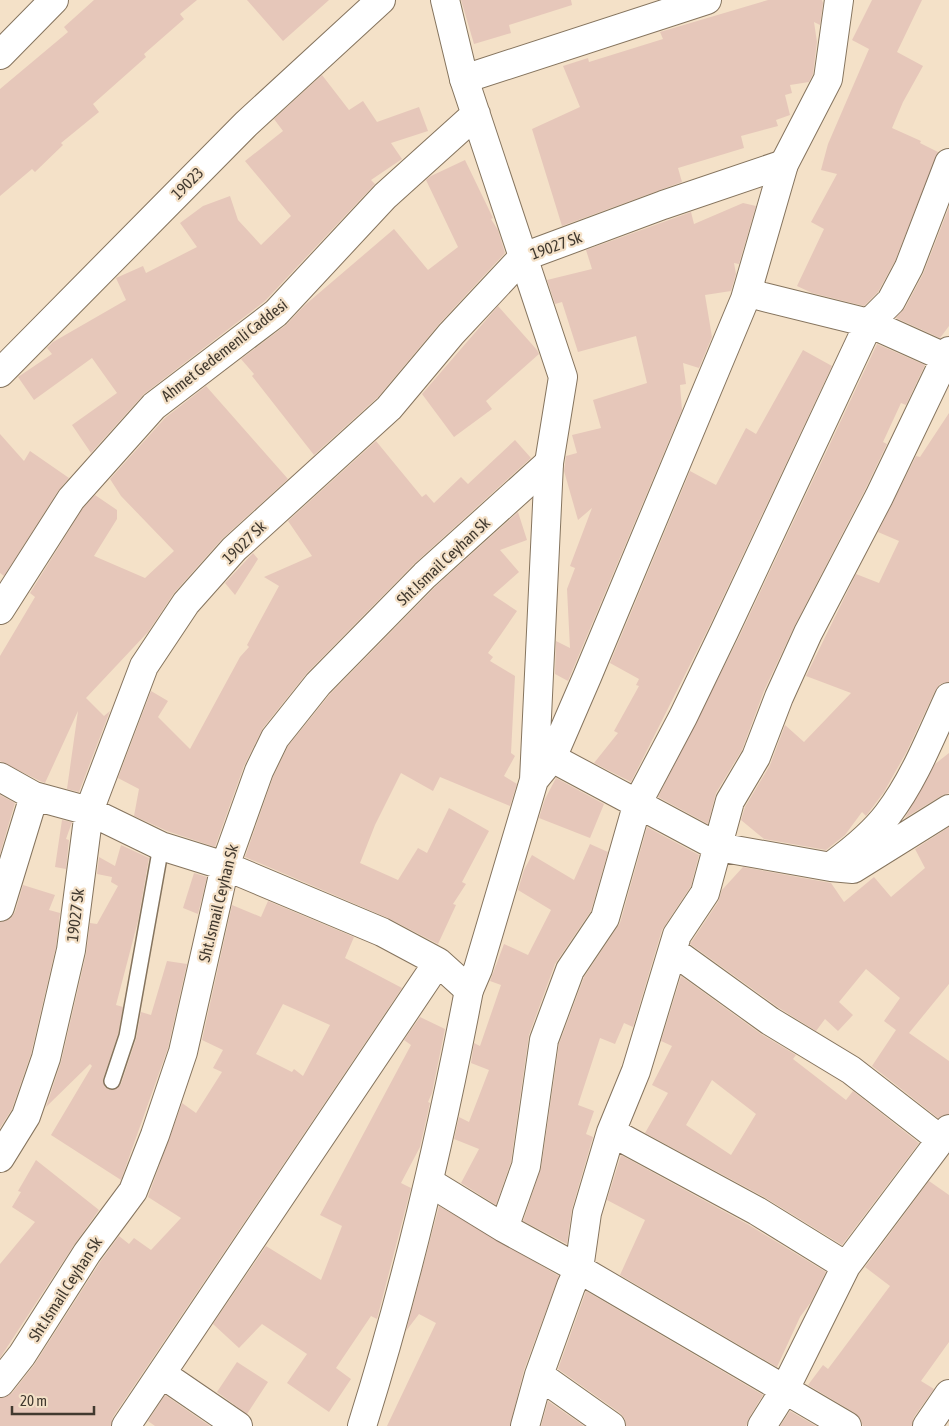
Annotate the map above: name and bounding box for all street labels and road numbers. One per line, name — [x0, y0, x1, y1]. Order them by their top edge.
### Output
street label: 19023 — [167, 163, 207, 203]
street label: 19027 Sk — [528, 227, 584, 263]
street label: Ahmet Gedemenli Caddesi — [157, 295, 291, 405]
street label: Sht.Ismail Ceyhan Sk — [393, 513, 494, 609]
street label: 19027 Sk — [218, 517, 270, 567]
street label: Sht.Ismail Ceyhan Sk — [195, 842, 242, 964]
street label: 19027 Sk — [63, 887, 87, 943]
street label: Sht.Ismail Ceyhan Sk — [25, 1234, 106, 1345]

